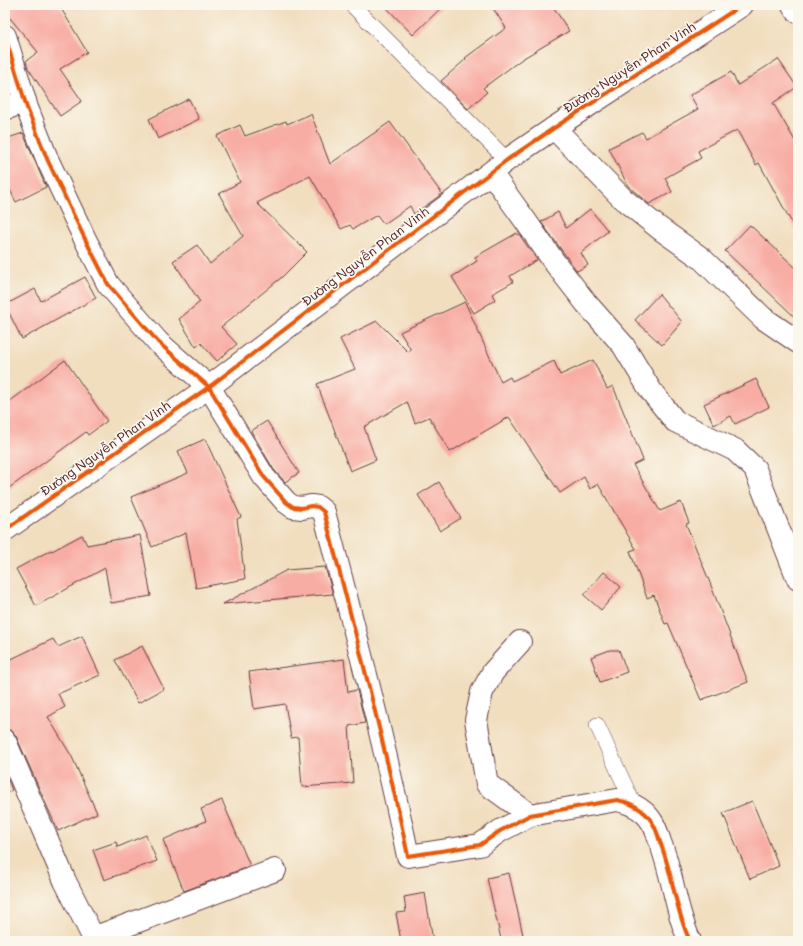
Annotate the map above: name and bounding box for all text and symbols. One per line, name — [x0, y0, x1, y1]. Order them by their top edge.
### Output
street label: Đường Nguyễn Phan Vinh — [559, 17, 698, 116]
street label: Đường Nguyễn Phan Vinh — [298, 202, 432, 309]
street label: Đường Nguyễn Phan Vinh — [36, 396, 173, 499]

